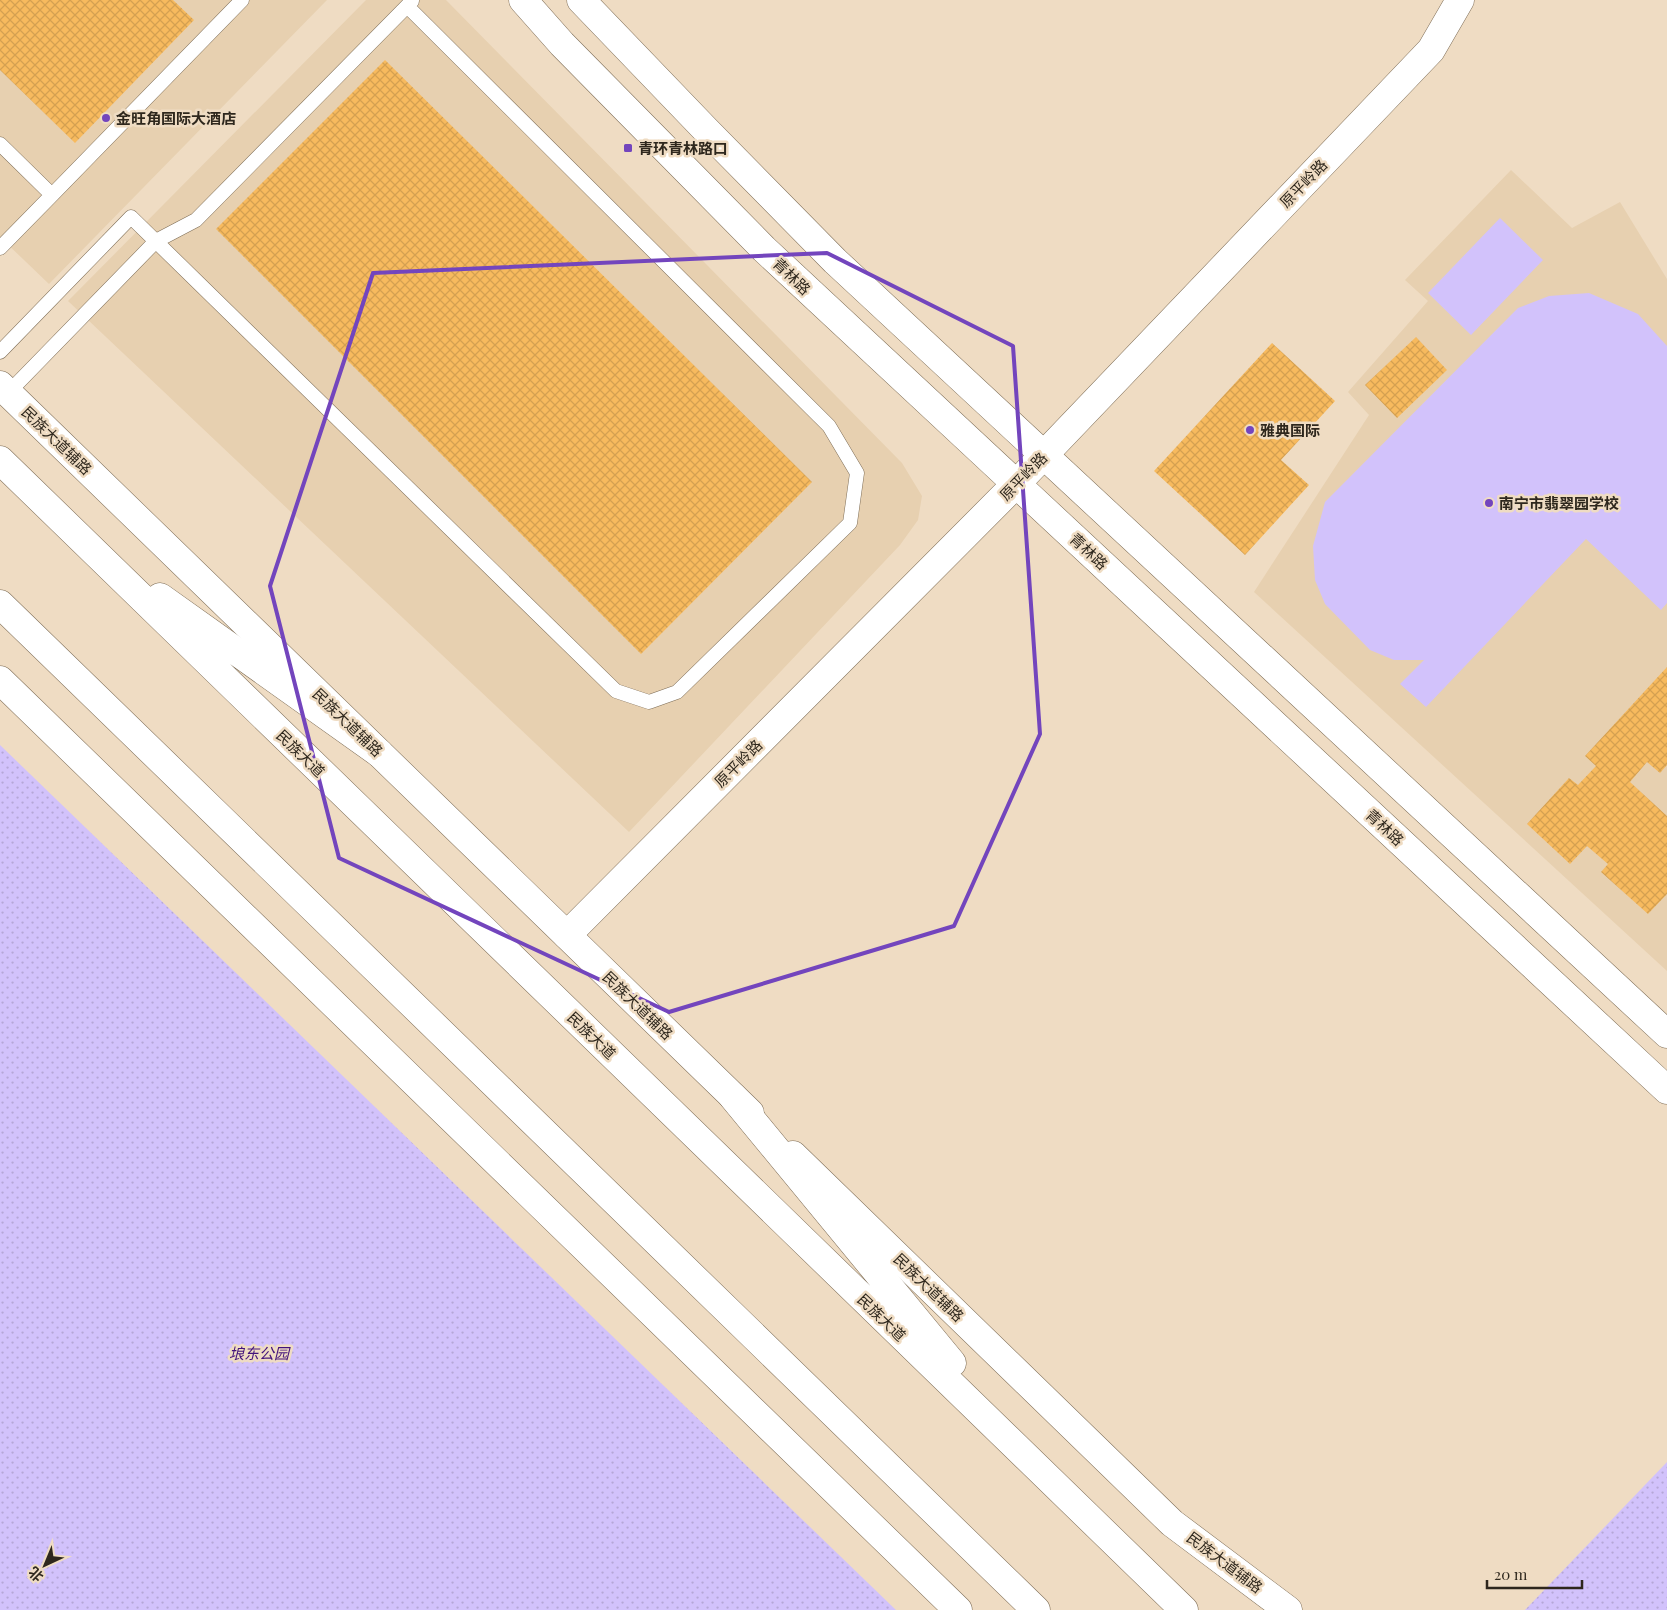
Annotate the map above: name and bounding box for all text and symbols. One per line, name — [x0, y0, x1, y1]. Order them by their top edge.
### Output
place label: 金旺角国际大酒店 — [116, 108, 236, 128]
marker: 金旺角国际大酒店 — [100, 112, 112, 124]
place label: 青环青林路口 — [638, 138, 728, 158]
marker: 青环青林路口 — [622, 142, 634, 154]
street label: 原平岭路 — [1275, 154, 1331, 212]
street label: 青林路 — [769, 253, 815, 299]
street label: 民族大道辅路 — [18, 402, 96, 478]
place label: 雅典国际 — [1260, 420, 1320, 440]
marker: 雅典国际 — [1244, 424, 1256, 436]
street label: 原平岭路 — [995, 447, 1051, 505]
place label: 南宁市翡翠园学校 — [1499, 493, 1619, 513]
marker: 南宁市翡翠园学校 — [1483, 497, 1495, 509]
street label: 青林路 — [1066, 528, 1112, 574]
street label: 民族大道辅路 — [309, 684, 387, 760]
street label: 民族大道 — [272, 725, 330, 781]
street label: 原平岭路 — [710, 735, 766, 791]
street label: 青林路 — [1362, 804, 1408, 850]
street label: 民族大道辅路 — [599, 967, 677, 1043]
street label: 民族大道 — [563, 1007, 621, 1063]
street label: 民族大道辅路 — [890, 1249, 968, 1325]
street label: 民族大道 — [853, 1289, 911, 1345]
park label: 埌东公园 — [229, 1343, 291, 1363]
street label: 民族大道辅路 — [1183, 1527, 1267, 1597]
north arrow — [20, 1540, 70, 1590]
scale bar — [1487, 1558, 1582, 1590]
text: 北 — [24, 1563, 47, 1586]
text: 20 m — [1494, 1564, 1528, 1584]

